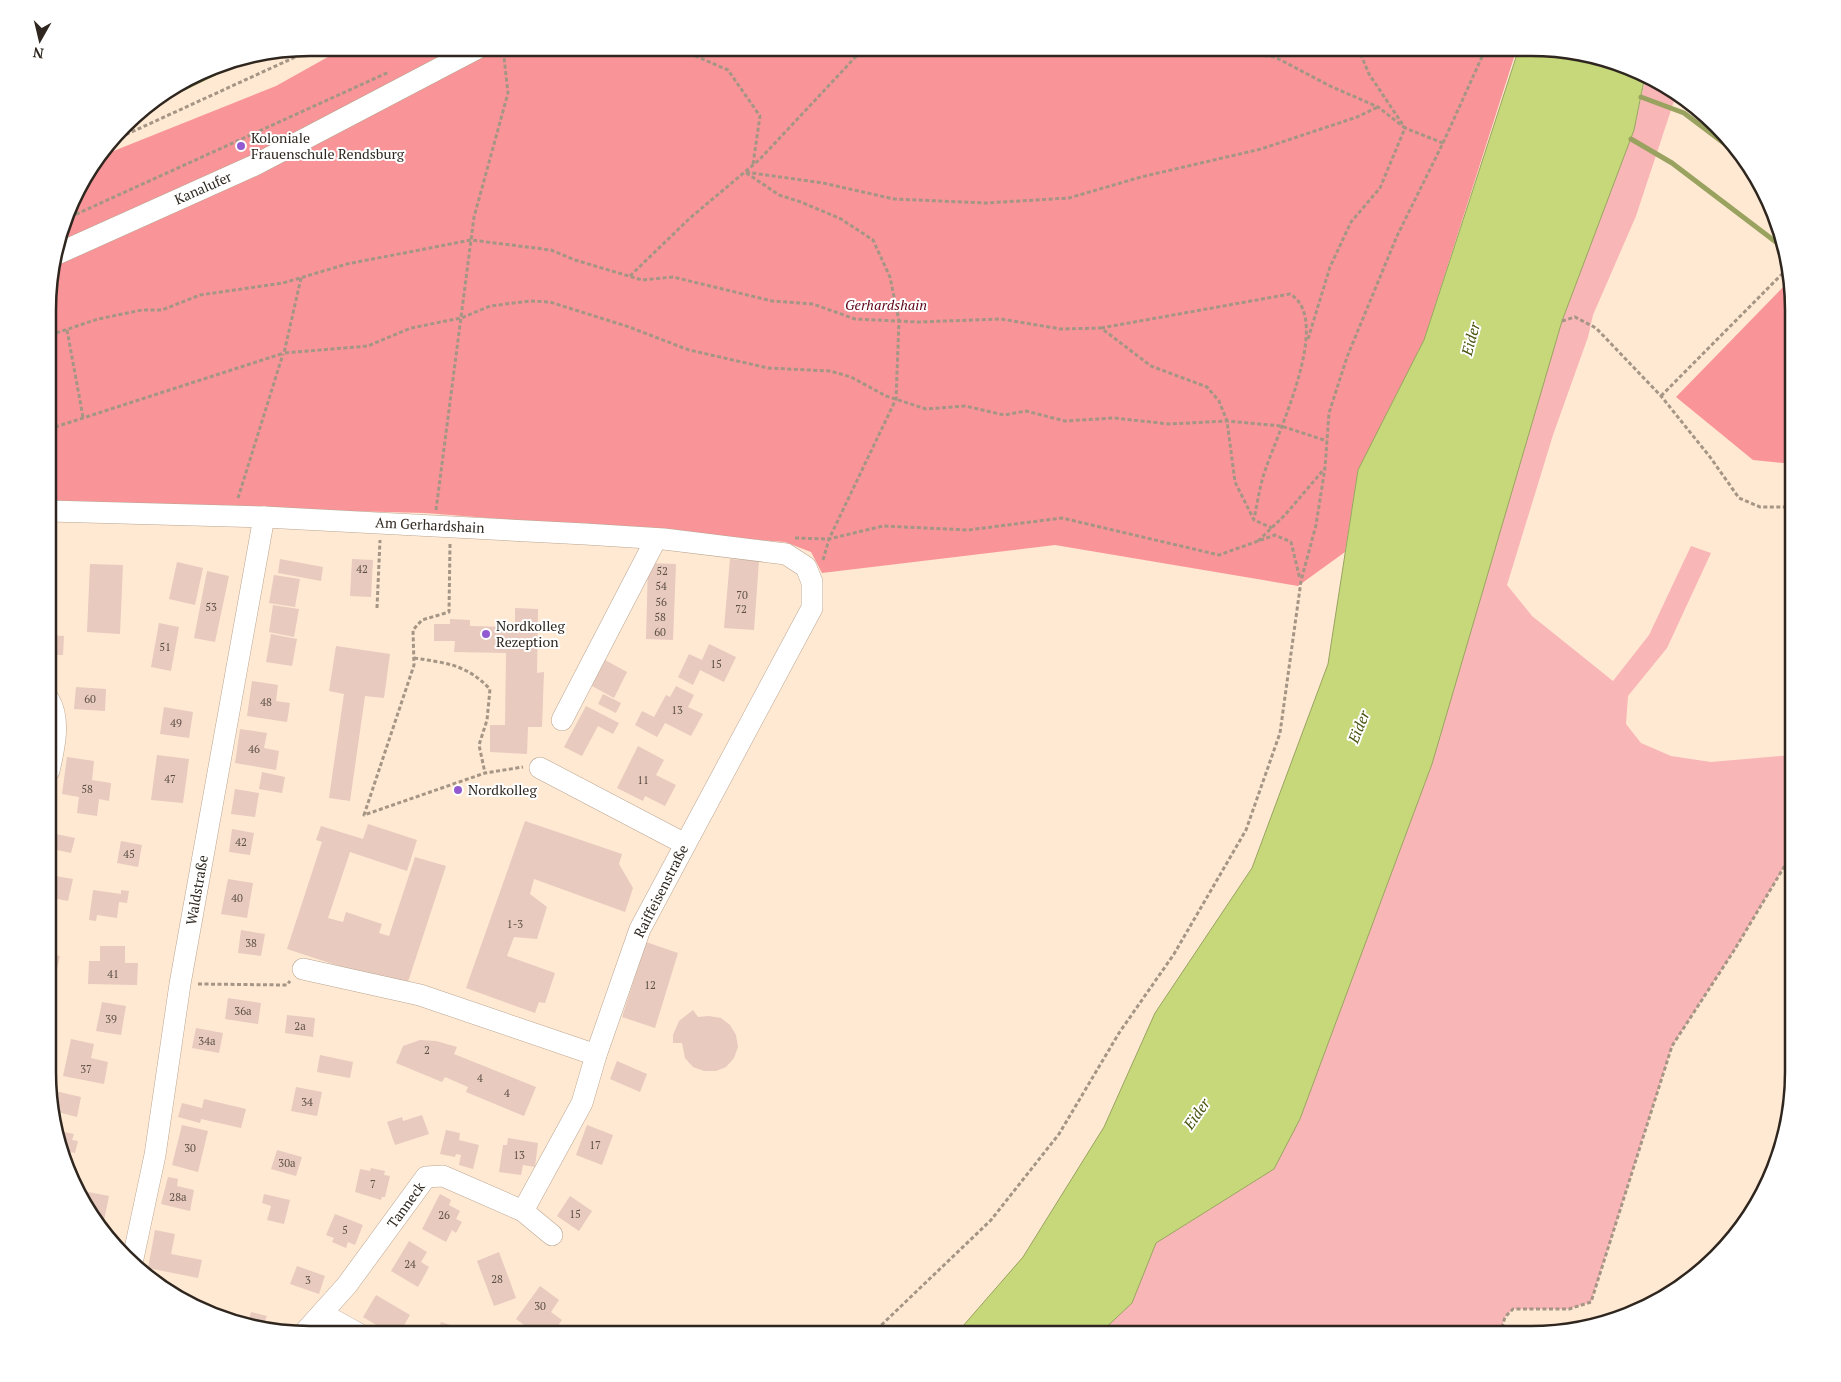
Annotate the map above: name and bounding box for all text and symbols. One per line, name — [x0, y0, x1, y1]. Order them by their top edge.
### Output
north arrow — [15, 15, 65, 65]
text: N — [31, 43, 45, 64]
place label: Koloniale Frauenschule Rendsburg — [251, 128, 405, 163]
marker: Koloniale Frauenschule Rendsburg — [235, 140, 247, 152]
street label: Kanalufer — [171, 166, 235, 209]
park label: Gerhardshain — [845, 295, 927, 314]
water label: Eider — [1456, 319, 1484, 358]
street label: Am Gerhardshain — [375, 512, 486, 537]
house number: 42 — [356, 562, 368, 576]
house number: 52 — [656, 564, 668, 578]
house number: 54 — [655, 579, 667, 593]
house number: 70 — [736, 588, 748, 602]
house number: 56 — [655, 595, 667, 609]
house number: 53 — [205, 600, 217, 614]
house number: 72 — [735, 602, 747, 616]
house number: 58 — [654, 610, 666, 624]
place label: Nordkolleg Rezeption — [496, 616, 565, 651]
house number: 60 — [654, 625, 666, 639]
marker: Nordkolleg Rezeption — [480, 628, 492, 640]
house number: 51 — [159, 640, 171, 654]
house number: 15 — [710, 657, 722, 671]
house number: 60 — [84, 692, 96, 706]
house number: 48 — [260, 695, 272, 709]
house number: 13 — [671, 703, 683, 717]
water label: Eider — [1342, 706, 1374, 747]
house number: 49 — [170, 716, 182, 730]
house number: 46 — [248, 742, 260, 756]
house number: 47 — [164, 772, 176, 786]
house number: 11 — [637, 773, 649, 787]
place label: Nordkolleg — [468, 780, 537, 799]
house number: 58 — [81, 782, 93, 796]
marker: Nordkolleg — [452, 784, 464, 796]
house number: 42 — [235, 835, 247, 849]
street label: Raiffeisenstraße — [629, 841, 692, 940]
house number: 45 — [123, 847, 135, 861]
street label: Waldstraße — [181, 853, 212, 926]
house number: 40 — [231, 891, 243, 905]
house number: 1-3 — [507, 917, 523, 931]
house number: 38 — [245, 936, 257, 950]
house number: 41 — [107, 967, 119, 981]
house number: 12 — [644, 978, 656, 992]
house number: 36a — [234, 1004, 252, 1018]
house number: 39 — [105, 1012, 117, 1026]
house number: 2a — [294, 1019, 306, 1033]
house number: 34a — [198, 1034, 216, 1048]
house number: 2 — [424, 1043, 430, 1057]
house number: 37 — [80, 1062, 92, 1076]
house number: 4 — [477, 1071, 483, 1085]
house number: 4 — [504, 1086, 510, 1100]
water label: Eider — [1178, 1093, 1215, 1134]
house number: 34 — [301, 1095, 313, 1109]
house number: 17 — [589, 1138, 601, 1152]
house number: 30 — [184, 1141, 196, 1155]
house number: 13 — [513, 1148, 525, 1162]
house number: 30a — [278, 1156, 296, 1170]
house number: 7 — [370, 1177, 376, 1191]
street label: Tanneck — [382, 1177, 429, 1232]
house number: 28a — [169, 1190, 187, 1204]
house number: 15 — [569, 1207, 581, 1221]
house number: 26 — [438, 1208, 450, 1222]
house number: 5 — [342, 1223, 348, 1237]
house number: 24 — [404, 1257, 416, 1271]
house number: 28 — [491, 1272, 503, 1286]
house number: 3 — [305, 1273, 311, 1287]
house number: 30 — [534, 1299, 546, 1313]

